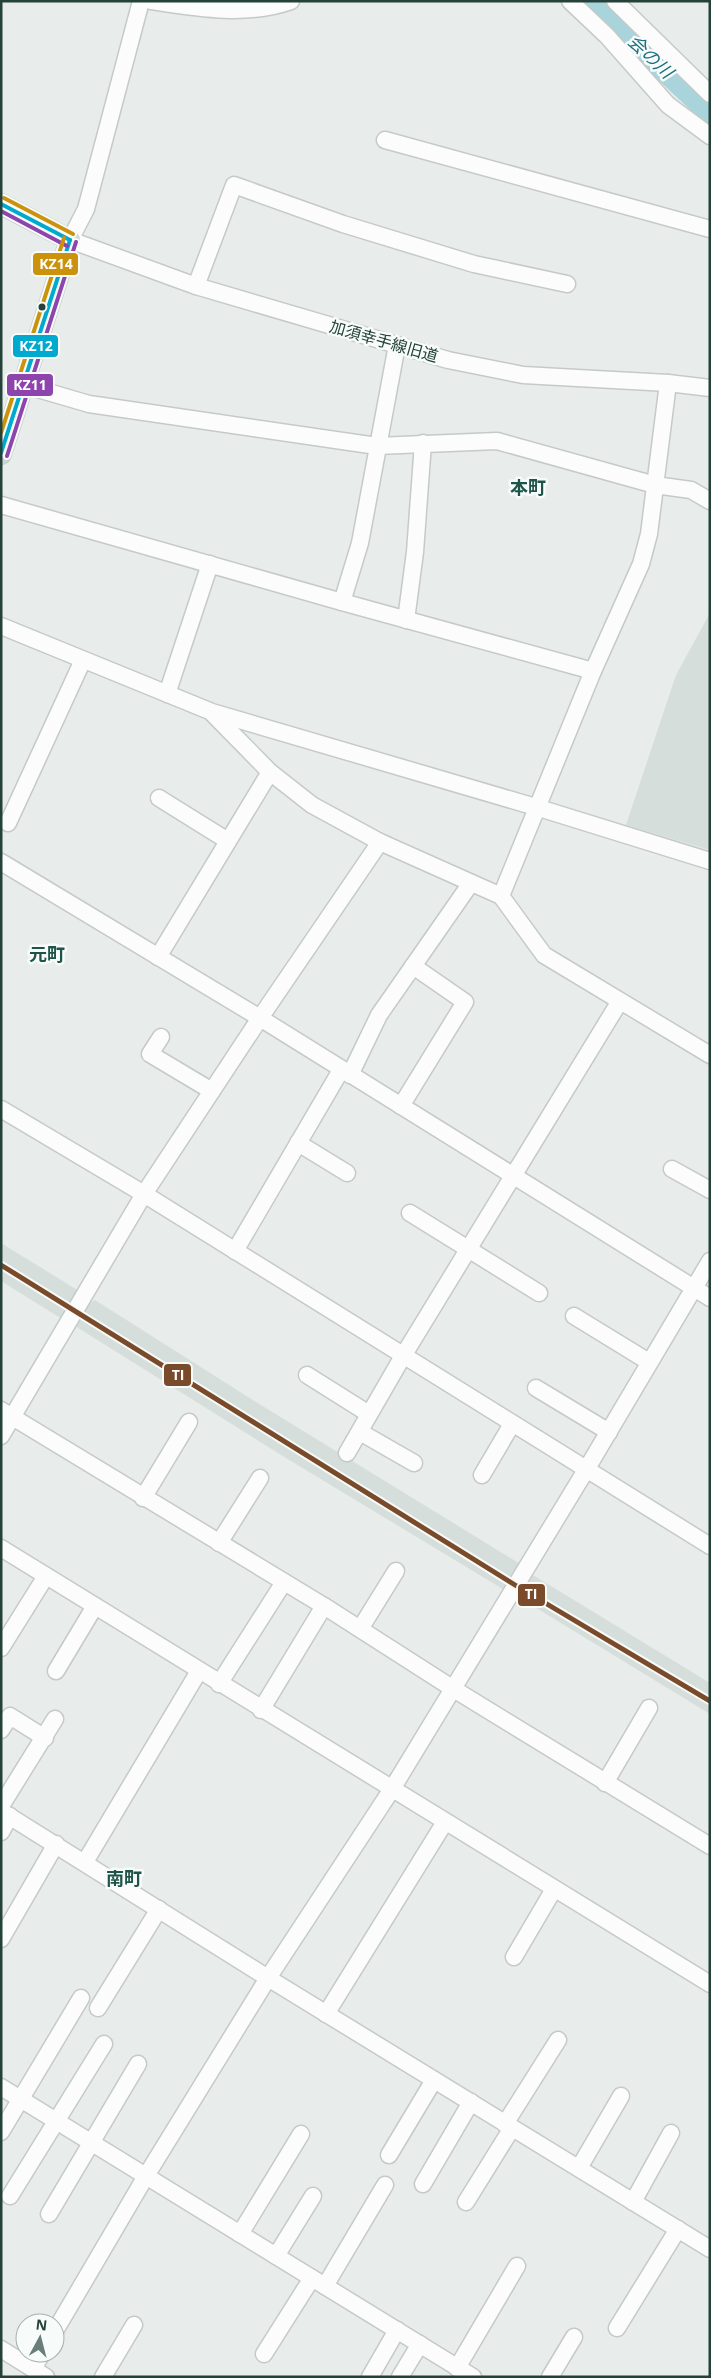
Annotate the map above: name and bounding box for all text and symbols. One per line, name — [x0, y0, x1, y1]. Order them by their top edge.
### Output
water label: 会の川 — [623, 29, 680, 85]
line badge: KZ14 — [32, 252, 79, 276]
text: KZ14 — [39, 254, 73, 273]
unlabelled marker — [37, 302, 47, 312]
street label: 加須幸手線旧道 — [327, 315, 441, 367]
line badge: KZ12 — [12, 334, 59, 358]
text: KZ12 — [19, 336, 53, 355]
line badge: KZ11 — [6, 373, 54, 397]
text: KZ11 — [13, 375, 47, 394]
district label: 本町 — [510, 475, 546, 499]
district label: 元町 — [29, 942, 65, 966]
line badge: TI — [163, 1363, 192, 1387]
text: TI — [172, 1365, 184, 1384]
line badge: TI — [517, 1583, 546, 1607]
text: TI — [525, 1584, 537, 1603]
district label: 南町 — [106, 1866, 142, 1890]
north arrow — [15, 2313, 65, 2363]
text: N — [35, 2314, 48, 2335]

